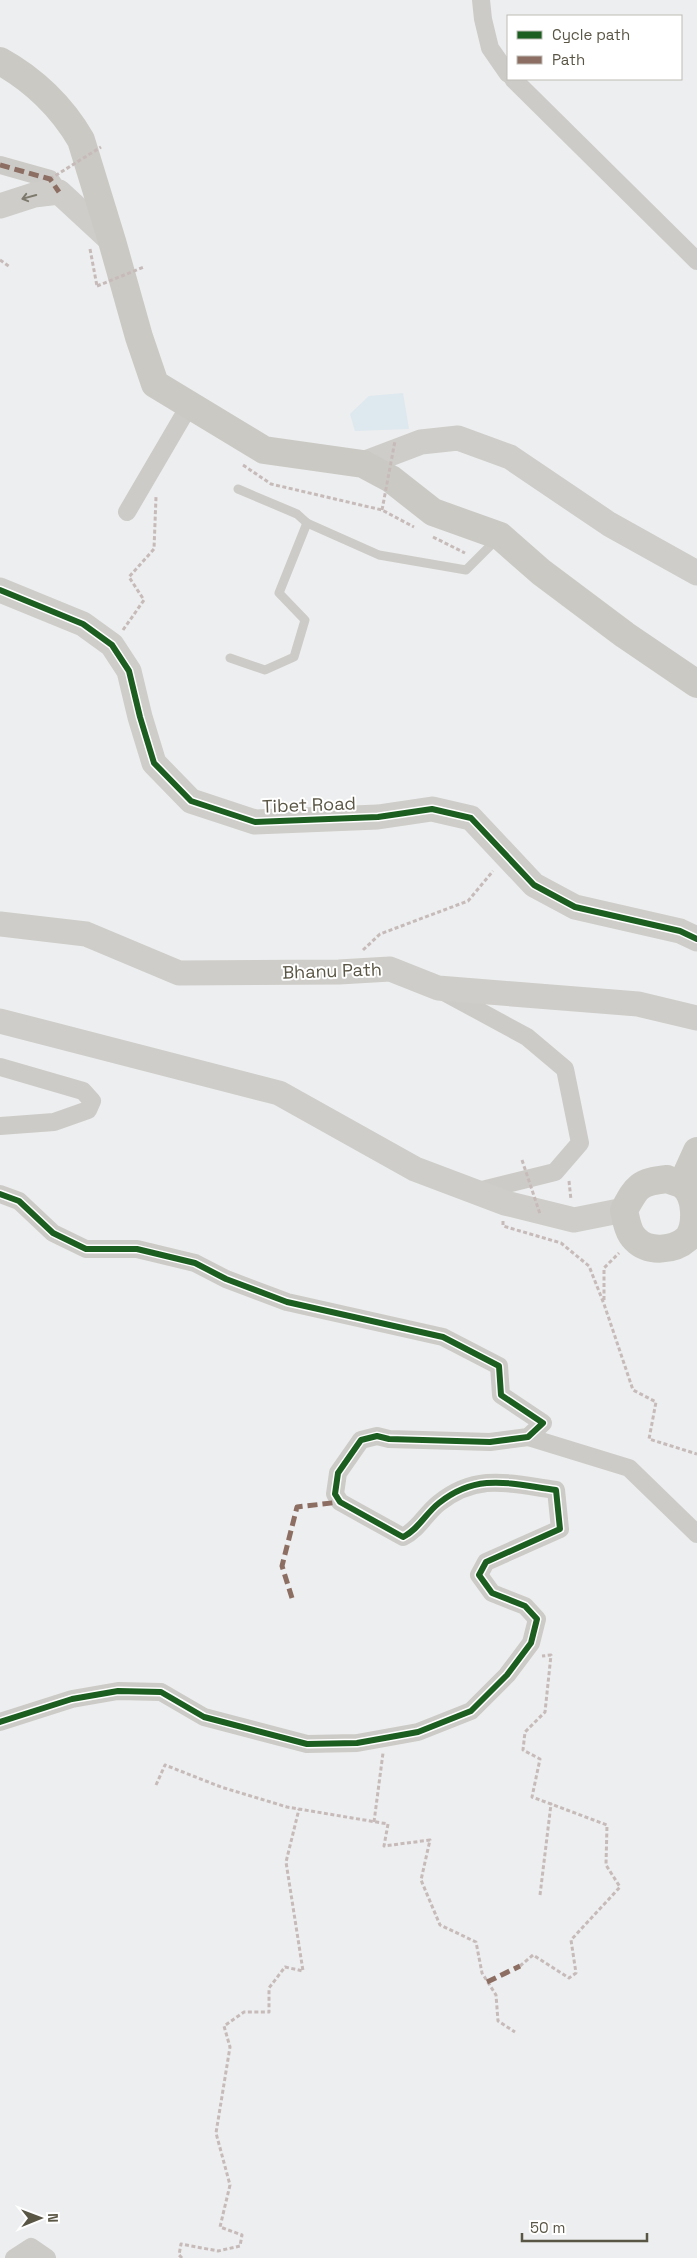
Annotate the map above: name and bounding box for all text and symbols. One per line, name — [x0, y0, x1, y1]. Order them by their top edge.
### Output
legend — [507, 15, 682, 80]
text: Cycle path — [552, 25, 630, 44]
text: Path — [552, 50, 585, 69]
one-way arrow — [21, 192, 37, 202]
street label: Tibet Road — [262, 791, 356, 818]
street label: Bhanu Path — [282, 957, 382, 984]
north arrow — [15, 2193, 65, 2243]
scale bar — [522, 2210, 647, 2242]
text: N — [44, 2213, 62, 2223]
text: 50 m — [530, 2218, 565, 2237]

